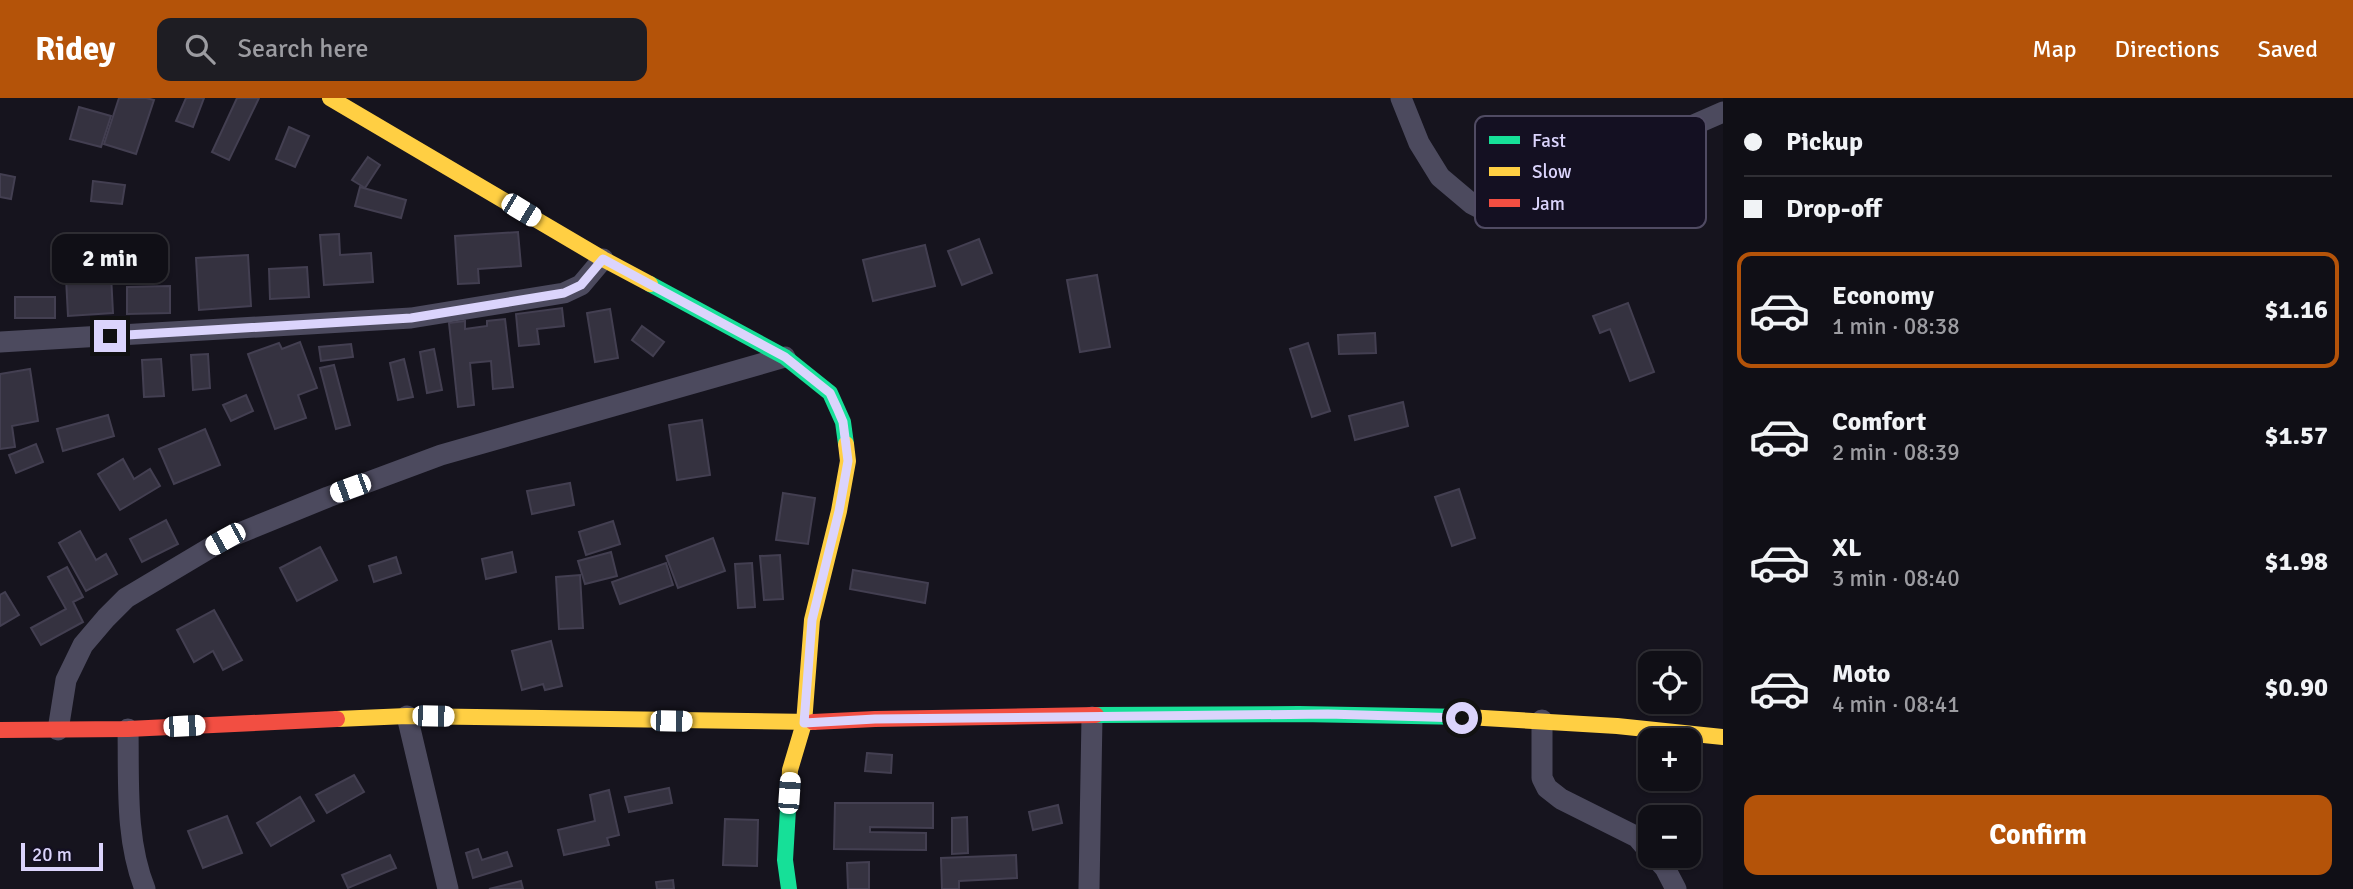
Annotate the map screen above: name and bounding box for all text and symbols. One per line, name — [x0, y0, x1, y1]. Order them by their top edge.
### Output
search box — [157, 18, 647, 81]
text: Ridey — [35, 29, 115, 70]
icon: search — [181, 30, 219, 68]
text: Search here — [237, 33, 369, 65]
text: Map — [2032, 34, 2077, 64]
text: Directions — [2115, 34, 2220, 64]
text: Saved — [2258, 34, 2318, 64]
legend — [1475, 116, 1706, 228]
text: Pickup — [1786, 126, 1863, 158]
text: Fast — [1532, 129, 1566, 153]
text: Slow — [1532, 160, 1572, 184]
car — [498, 190, 545, 230]
text: Jam — [1532, 192, 1565, 216]
text: Drop-off — [1786, 193, 1882, 225]
callout: 2 min — [52, 234, 168, 284]
text: 2 min — [82, 244, 138, 273]
icon: car — [1748, 279, 1811, 342]
text: Economy — [1832, 280, 1934, 312]
text: $1.16 — [2264, 294, 2328, 326]
text: 1 min · 08:38 — [1832, 312, 1960, 341]
route end — [94, 320, 126, 352]
icon: car — [1748, 405, 1811, 468]
text: Comfort — [1832, 406, 1926, 438]
text: $1.57 — [2264, 420, 2328, 452]
text: 2 min · 08:39 — [1832, 438, 1960, 467]
car — [327, 471, 374, 505]
car — [202, 520, 249, 558]
icon: car — [1748, 531, 1811, 594]
text: XL — [1832, 532, 1862, 564]
text: $1.98 — [2264, 546, 2328, 578]
text: 3 min · 08:40 — [1832, 564, 1960, 593]
map controls — [1638, 651, 1701, 868]
button: locate — [1638, 651, 1701, 714]
icon: car — [1748, 657, 1811, 720]
text: Moto — [1832, 658, 1890, 690]
text: $0.90 — [2264, 672, 2328, 704]
text: 4 min · 08:41 — [1832, 690, 1960, 719]
route start — [1446, 702, 1478, 734]
car — [412, 705, 455, 727]
car — [650, 710, 693, 732]
car — [163, 714, 206, 738]
button: + — [1638, 728, 1701, 791]
car — [778, 771, 801, 815]
button: Confirm — [1744, 795, 2332, 875]
button: − — [1638, 805, 1701, 868]
scale bar — [21, 840, 103, 872]
text: 20 m — [32, 843, 72, 867]

